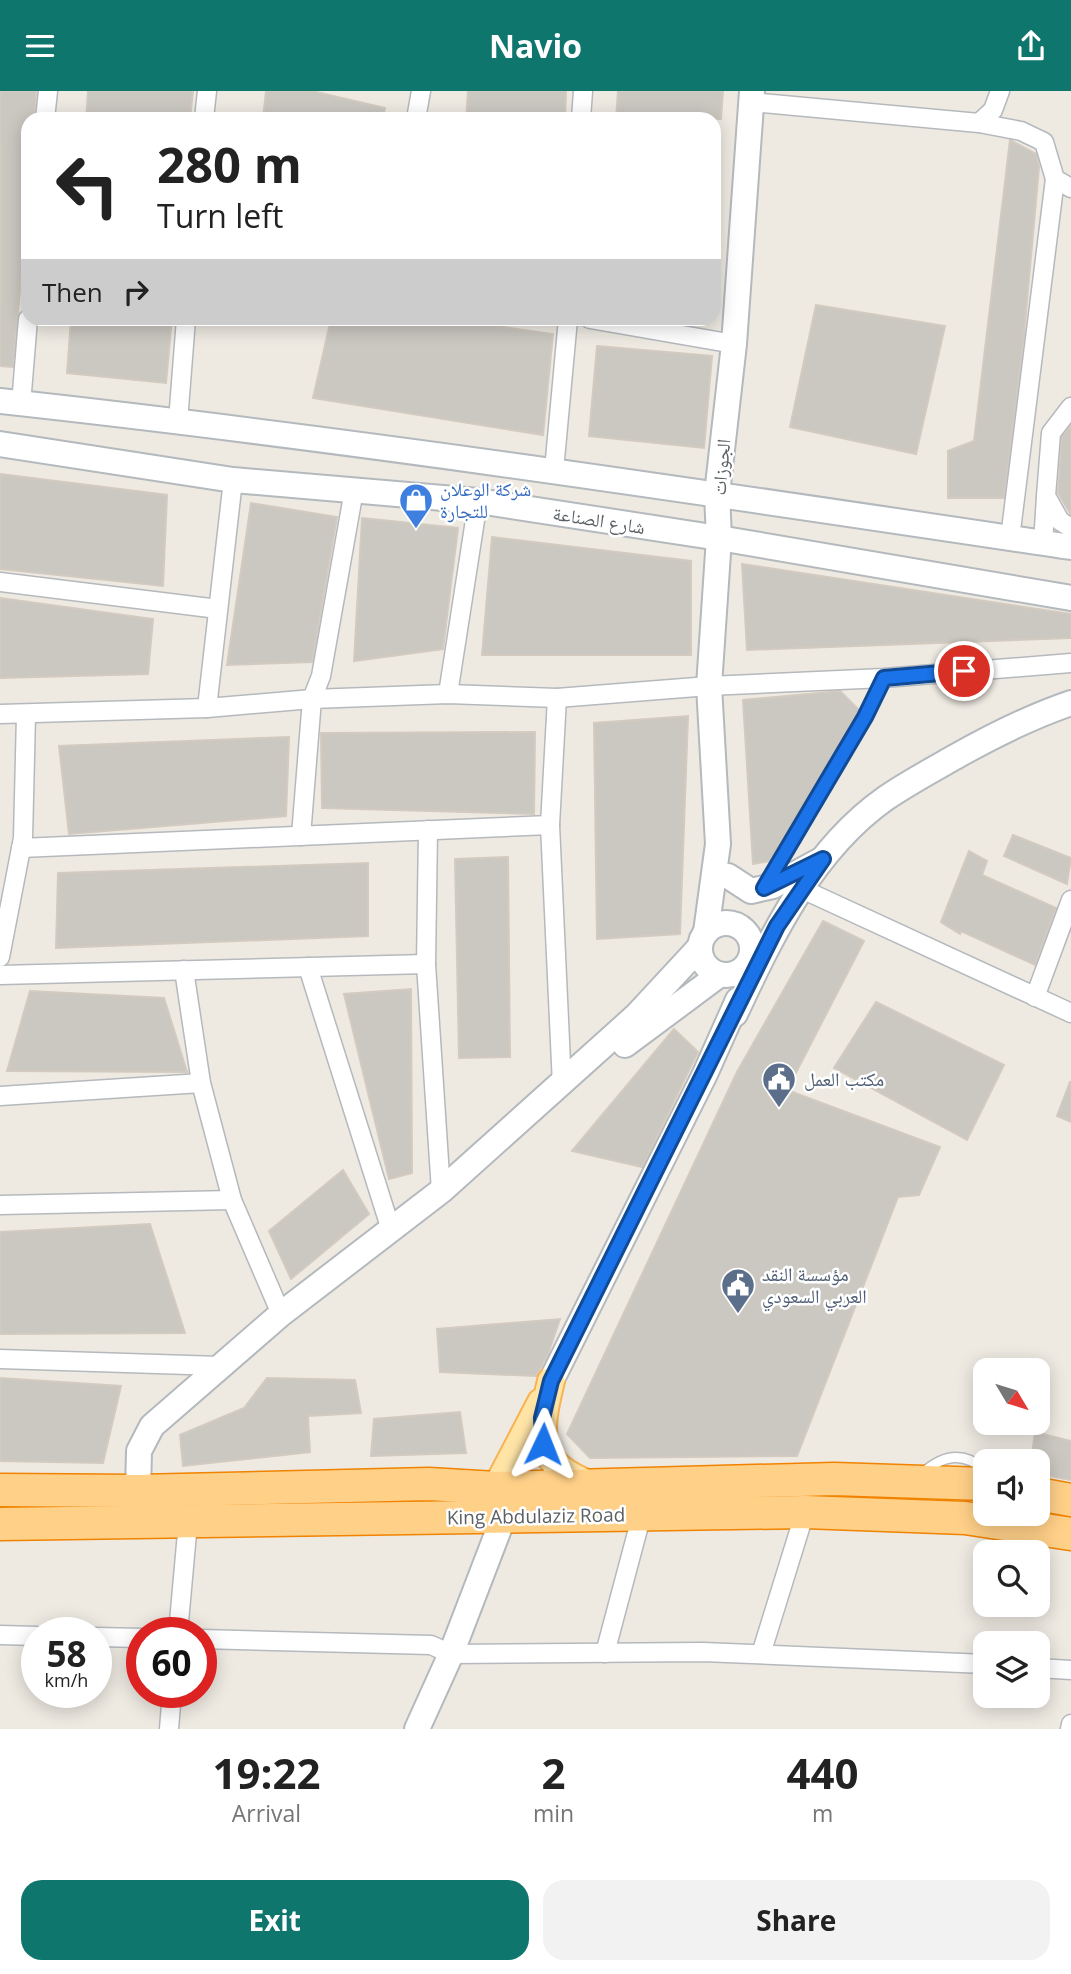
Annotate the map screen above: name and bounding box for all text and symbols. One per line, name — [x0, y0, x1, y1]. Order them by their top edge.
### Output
text: Navio — [489, 24, 582, 67]
icon: menu — [21, 27, 59, 65]
icon: share — [1012, 27, 1050, 65]
text: 280 m — [157, 131, 302, 197]
icon: left — [42, 140, 133, 231]
text: Turn left — [157, 194, 283, 237]
icon: right — [117, 273, 155, 311]
text: Then — [42, 274, 103, 310]
street label: الجوزات — [706, 438, 736, 496]
place label: شركة الوعلان للتجارة — [440, 476, 531, 524]
shop icon: شركة الوعلان للتجارة — [397, 481, 435, 530]
street label: شارع الصناعة — [551, 500, 647, 540]
pin — [934, 641, 994, 701]
icon: arrive — [945, 652, 983, 690]
public building icon: مكتب العمل — [760, 1060, 798, 1109]
place label: مكتب العمل — [804, 1066, 884, 1092]
place label: مؤسسة النقد العربي السعودي — [762, 1261, 867, 1312]
public building icon: مؤسسة النقد العربي السعودي — [719, 1266, 757, 1315]
north arrow — [973, 1358, 1050, 1435]
map controls — [973, 1358, 1050, 1708]
position arrow — [506, 1407, 580, 1481]
button: sound — [973, 1449, 1050, 1526]
street label: King Abdulaziz Road — [447, 1501, 625, 1531]
button: search — [973, 1540, 1050, 1617]
speed limit sign: 60 — [126, 1617, 217, 1708]
text: 58 — [46, 1630, 87, 1677]
button: layers — [973, 1631, 1050, 1708]
text: km/h — [45, 1668, 88, 1692]
text: 19:22 — [212, 1744, 320, 1801]
text: 2 — [541, 1744, 566, 1801]
text: 440 — [787, 1744, 859, 1801]
text: Arrival — [232, 1797, 301, 1829]
text: min — [533, 1797, 574, 1829]
text: m — [812, 1797, 833, 1829]
button: Exit — [21, 1880, 529, 1960]
button: Share — [543, 1880, 1050, 1960]

